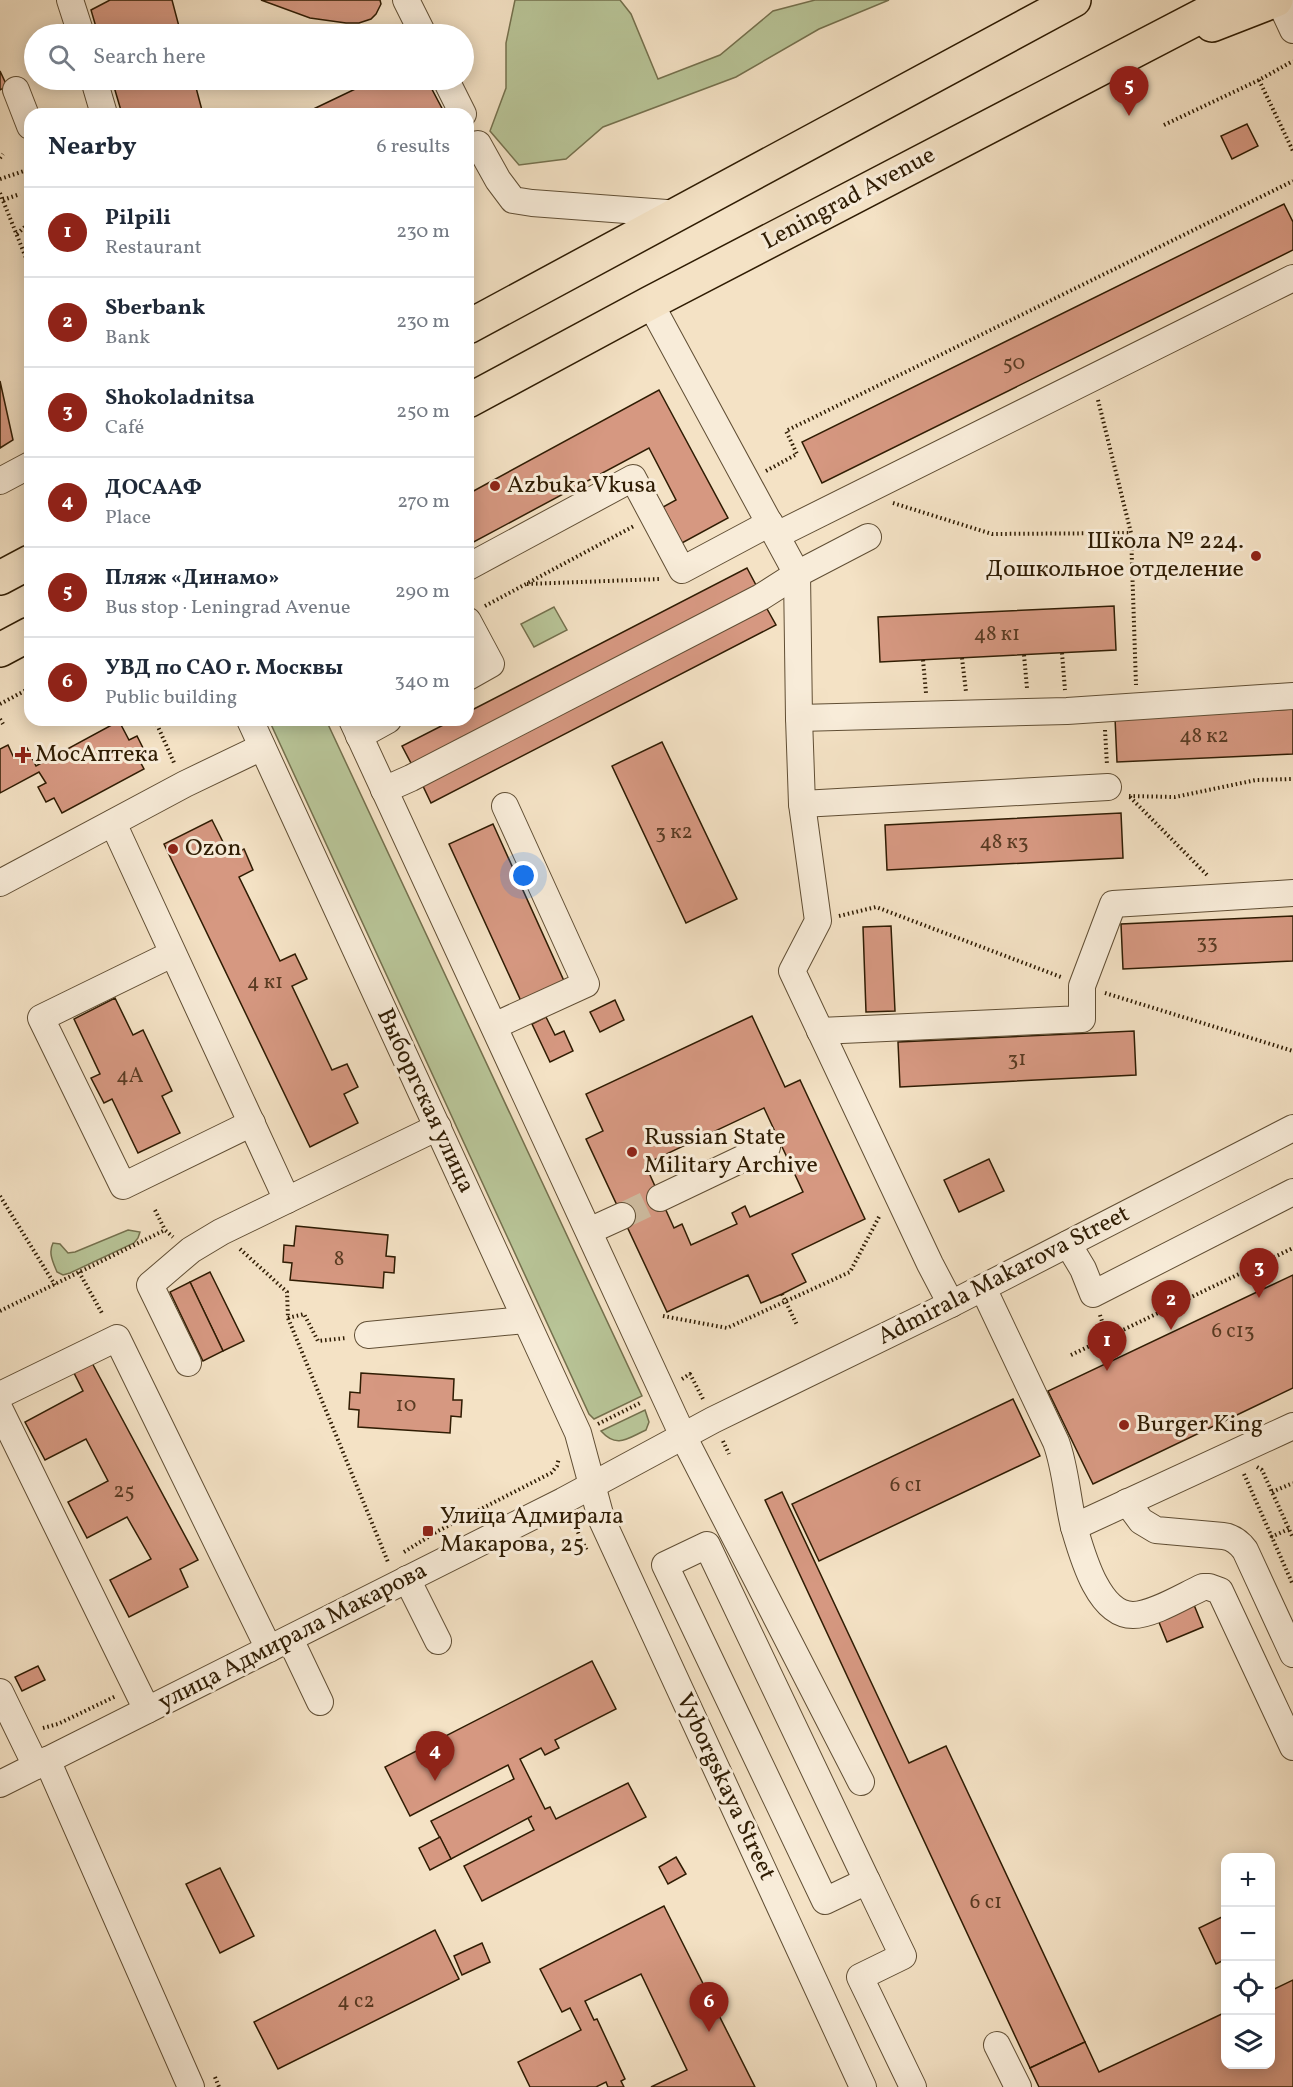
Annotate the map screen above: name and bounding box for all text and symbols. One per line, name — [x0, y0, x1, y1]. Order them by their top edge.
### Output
search box — [24, 24, 474, 90]
icon: search — [45, 41, 78, 74]
text: Search here — [93, 42, 206, 73]
pin: 5 — [1110, 66, 1148, 116]
text: Nearby — [48, 129, 137, 165]
text: 6 results — [377, 133, 450, 161]
street label: Leningrad Avenue — [756, 139, 942, 259]
text: Pilpili — [105, 203, 171, 234]
text: 1 — [63, 218, 72, 246]
text: 230 m — [396, 218, 450, 246]
text: Restaurant — [105, 234, 202, 262]
text: Sberbank — [105, 293, 205, 324]
text: 2 — [62, 308, 73, 336]
text: 230 m — [396, 308, 450, 336]
text: Bank — [105, 324, 150, 352]
house number: 50 — [1003, 349, 1025, 378]
text: Shokoladnitsa — [105, 383, 255, 414]
text: 3 — [62, 398, 73, 426]
text: 250 m — [396, 398, 450, 426]
text: Café — [105, 414, 144, 442]
place label: Azbuka Vkusa — [507, 469, 657, 503]
text: ДОСААФ — [105, 473, 202, 504]
marker: Azbuka Vkusa — [488, 479, 502, 493]
text: 4 — [61, 488, 74, 516]
text: 270 m — [397, 488, 450, 516]
text: Place — [105, 504, 151, 532]
place label: Школа № 224. Дошкольное отделение — [986, 525, 1244, 587]
marker: Школа № 224. Дошкольное отделение — [1249, 549, 1263, 563]
text: Пляж «Динамо» — [105, 563, 279, 594]
text: 5 — [63, 578, 72, 606]
text: 290 m — [395, 578, 450, 606]
text: Bus stop · Leningrad Avenue — [105, 594, 351, 622]
house number: 48 к1 — [974, 620, 1020, 649]
text: УВД по САО г. Москвы — [105, 653, 343, 684]
text: 6 — [62, 668, 73, 696]
text: 340 m — [394, 668, 450, 696]
text: Public building — [105, 684, 237, 712]
house number: 48 к2 — [1179, 722, 1229, 751]
place label: МосАптека — [35, 738, 159, 772]
marker: МосАптека — [16, 748, 30, 762]
house number: 3 к2 — [655, 818, 693, 847]
house number: 48 к3 — [980, 828, 1028, 857]
place label: Ozon — [185, 832, 242, 866]
marker: Ozon — [166, 842, 180, 856]
your location — [509, 861, 538, 890]
house number: 33 — [1196, 928, 1218, 957]
house number: 4 к1 — [247, 968, 283, 997]
street label: Выборгская улица — [367, 1003, 483, 1199]
house number: 31 — [1008, 1045, 1026, 1074]
house number: 4А — [116, 1062, 144, 1091]
place label: Russian State Military Archive — [644, 1121, 818, 1183]
marker: Russian State Military Archive — [625, 1145, 639, 1159]
street label: Admirala Makarova Street — [872, 1198, 1136, 1354]
house number: 8 — [334, 1245, 344, 1274]
pin: 3 — [1240, 1248, 1278, 1298]
pin: 2 — [1152, 1280, 1190, 1330]
house number: 6 с13 — [1211, 1317, 1255, 1346]
pin: 1 — [1088, 1322, 1126, 1371]
house number: 10 — [396, 1391, 416, 1420]
place label: Burger King — [1136, 1408, 1263, 1442]
marker: Burger King — [1117, 1418, 1131, 1432]
house number: 6 с1 — [890, 1471, 922, 1500]
house number: 25 — [113, 1477, 135, 1506]
place label: Улица Адмирала Макарова, 25 — [440, 1500, 624, 1562]
marker: Улица Адмирала Макарова, 25 — [421, 1524, 435, 1538]
street label: улица Адмирала Макарова — [153, 1554, 433, 1720]
street label: Vyborgskaya Street — [667, 1688, 783, 1886]
pin: 4 — [416, 1732, 454, 1781]
map controls — [1221, 1853, 1275, 2069]
button: + — [1221, 1853, 1275, 1907]
house number: 6 с1 — [970, 1888, 1002, 1917]
button: − — [1221, 1907, 1275, 1961]
button: locate — [1221, 1961, 1275, 2015]
pin: 6 — [690, 1982, 728, 2032]
house number: 4 с2 — [337, 1987, 375, 2016]
button: layers — [1221, 2015, 1275, 2069]

